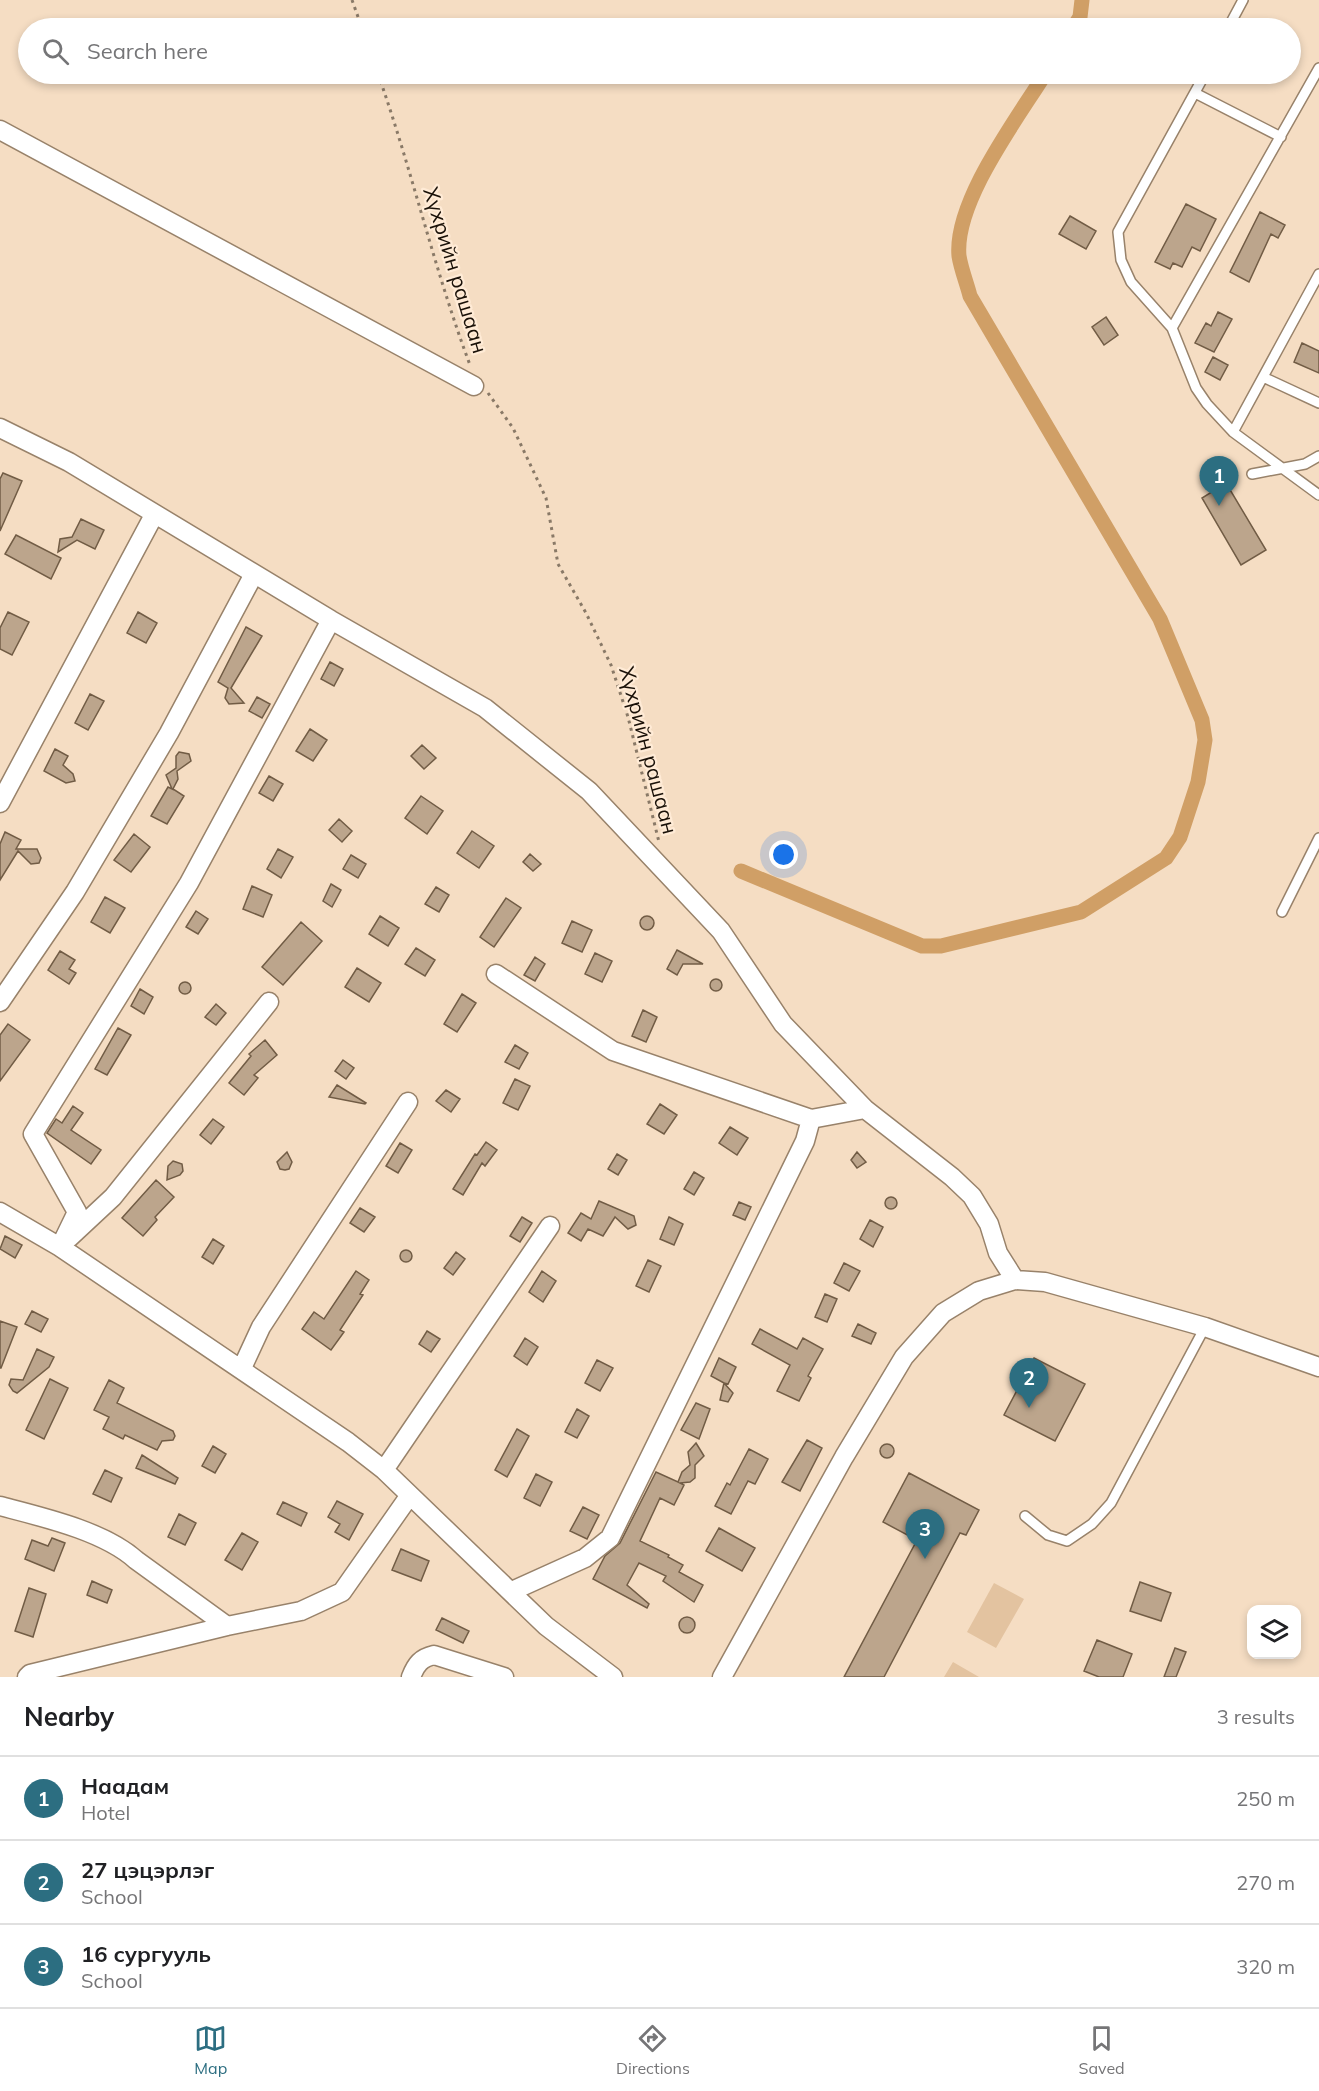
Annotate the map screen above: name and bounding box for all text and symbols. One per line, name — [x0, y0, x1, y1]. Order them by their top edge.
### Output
search box — [18, 18, 1301, 84]
icon: search — [39, 35, 72, 68]
text: Search here — [87, 37, 208, 65]
street label: Хүхрийн рашаан — [418, 184, 494, 356]
pin: 1 — [1200, 456, 1238, 506]
street label: Хүхрийн рашаан — [614, 663, 684, 837]
your location — [769, 840, 798, 869]
pin: 2 — [1010, 1358, 1048, 1408]
pin: 3 — [906, 1510, 944, 1559]
map controls — [1247, 1605, 1301, 1659]
button: layers — [1247, 1605, 1301, 1659]
text: Nearby — [24, 1700, 114, 1733]
text: 3 results — [1217, 1704, 1295, 1729]
text: Наадам — [81, 1772, 169, 1800]
text: 1 — [38, 1786, 50, 1811]
text: 250 m — [1236, 1786, 1295, 1811]
text: Hotel — [81, 1800, 130, 1825]
text: 27 цэцэрлэг — [81, 1856, 214, 1884]
text: 2 — [38, 1870, 50, 1895]
text: 270 m — [1236, 1870, 1295, 1895]
text: School — [81, 1884, 143, 1909]
text: 16 сургууль — [81, 1940, 211, 1968]
text: 3 — [38, 1954, 50, 1979]
text: 320 m — [1236, 1954, 1295, 1979]
text: School — [81, 1968, 143, 1993]
tab: Map — [194, 2022, 227, 2078]
tab: Directions — [616, 2022, 690, 2078]
tab: Saved — [1079, 2022, 1125, 2078]

